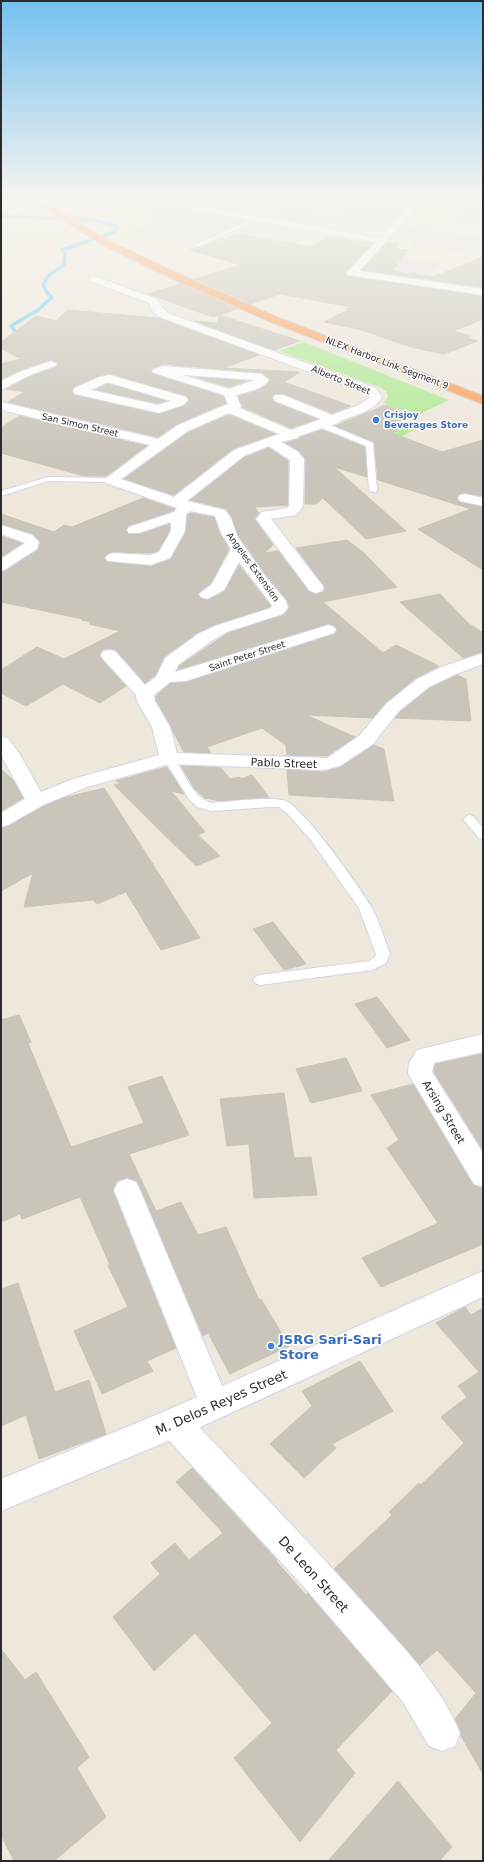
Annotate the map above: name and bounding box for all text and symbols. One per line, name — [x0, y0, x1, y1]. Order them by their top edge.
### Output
street label: NLEX Harbor Link Segment 9 — [324, 335, 450, 391]
street label: Alberto Street — [310, 364, 372, 397]
place label: Crisjoy Beverages Store — [384, 410, 468, 430]
street label: San Simon Street — [41, 411, 120, 439]
marker: Crisjoy Beverages Store — [371, 415, 381, 425]
street label: Angeles Extension — [225, 531, 281, 603]
street label: Saint Peter Street — [208, 639, 287, 673]
street label: Pablo Street — [250, 756, 318, 771]
street label: Arsing Street — [420, 1078, 468, 1147]
place label: JSRG Sari-Sari Store — [278, 1332, 382, 1362]
marker: JSRG Sari-Sari Store — [266, 1341, 276, 1351]
street label: M. Delos Reyes Street — [153, 1367, 289, 1438]
street label: De Leon Street — [276, 1533, 352, 1615]

